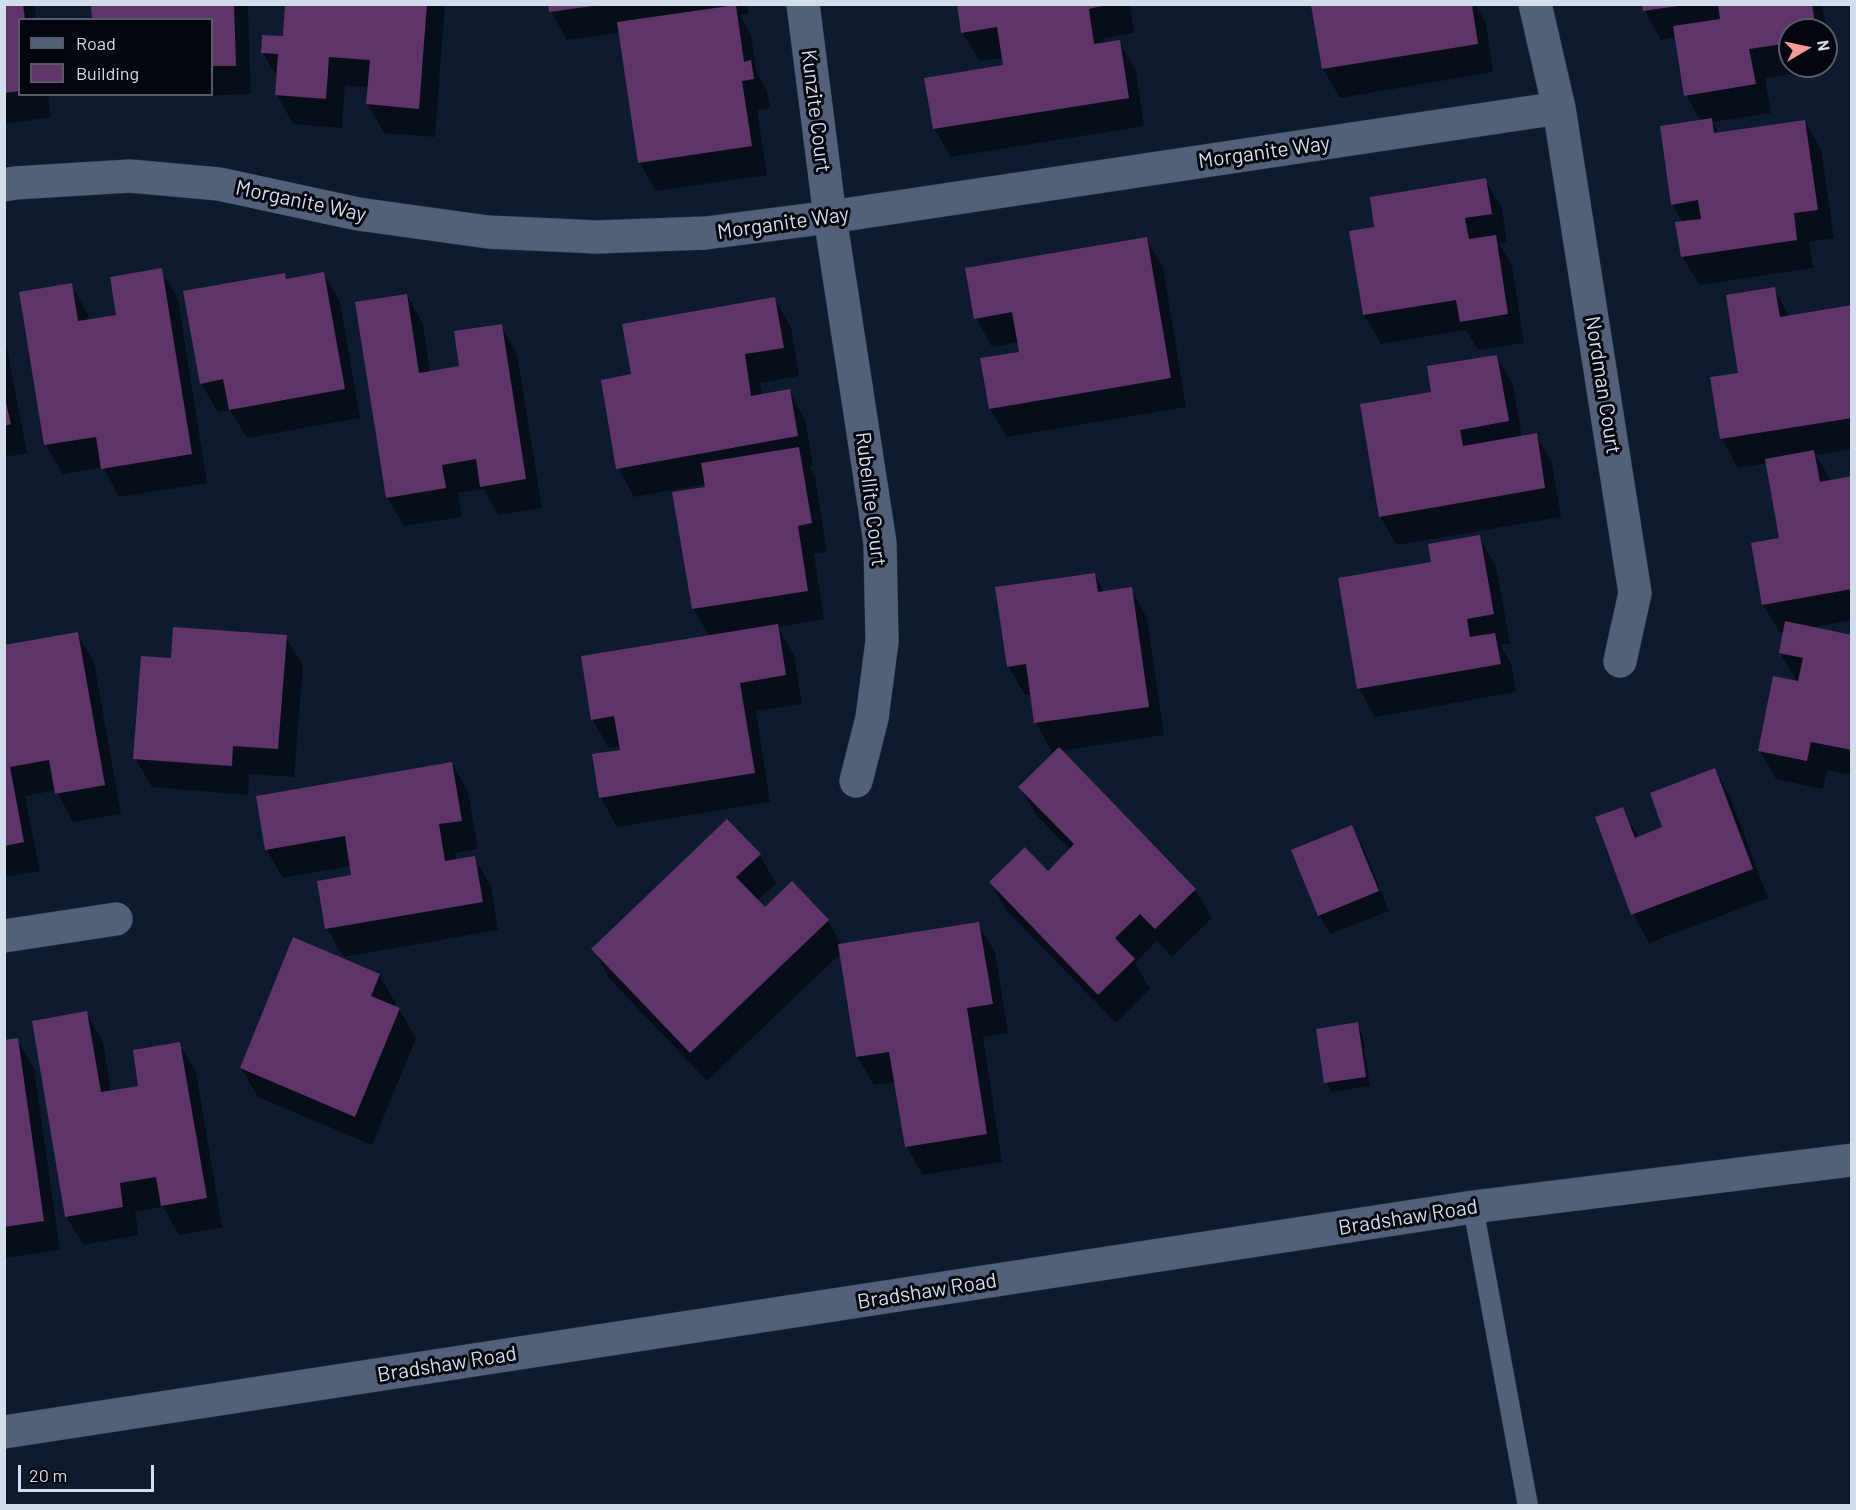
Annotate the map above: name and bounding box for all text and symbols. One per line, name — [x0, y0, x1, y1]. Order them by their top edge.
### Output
legend — [18, 18, 213, 96]
north arrow — [1778, 18, 1838, 78]
text: Road — [76, 32, 116, 54]
text: N — [1814, 39, 1835, 52]
street label: Kunzite Court — [796, 48, 836, 174]
text: Building — [76, 62, 139, 84]
street label: Morganite Way — [1196, 130, 1332, 174]
street label: Morganite Way — [233, 175, 369, 227]
street label: Morganite Way — [715, 201, 851, 245]
street label: Nordman Court — [1580, 314, 1626, 456]
street label: Rubellite Court — [850, 430, 892, 568]
street label: Bradshaw Road — [1337, 1194, 1479, 1240]
street label: Bradshaw Road — [856, 1268, 998, 1314]
street label: Bradshaw Road — [376, 1341, 518, 1387]
scale bar — [21, 1453, 158, 1491]
text: 20 m — [29, 1464, 67, 1486]

